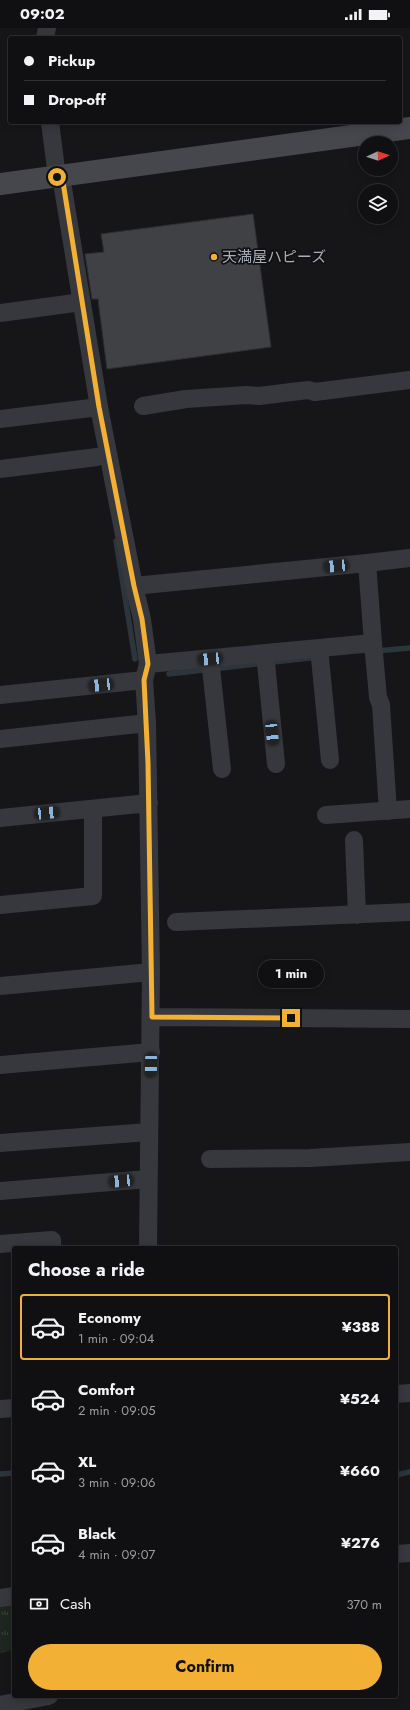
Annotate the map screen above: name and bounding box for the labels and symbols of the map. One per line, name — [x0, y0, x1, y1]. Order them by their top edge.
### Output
north arrow — [358, 136, 398, 176]
route start — [48, 168, 66, 186]
place label: 天満屋ハピーズ — [222, 246, 326, 268]
marker: 天満屋ハピーズ — [209, 252, 219, 262]
car — [324, 559, 348, 573]
car — [198, 652, 222, 666]
car — [88, 678, 114, 692]
car — [265, 720, 279, 746]
car — [35, 806, 59, 820]
callout: 1 min — [258, 960, 324, 988]
route end — [282, 1009, 300, 1027]
car — [145, 1053, 157, 1077]
car — [109, 1174, 133, 1188]

